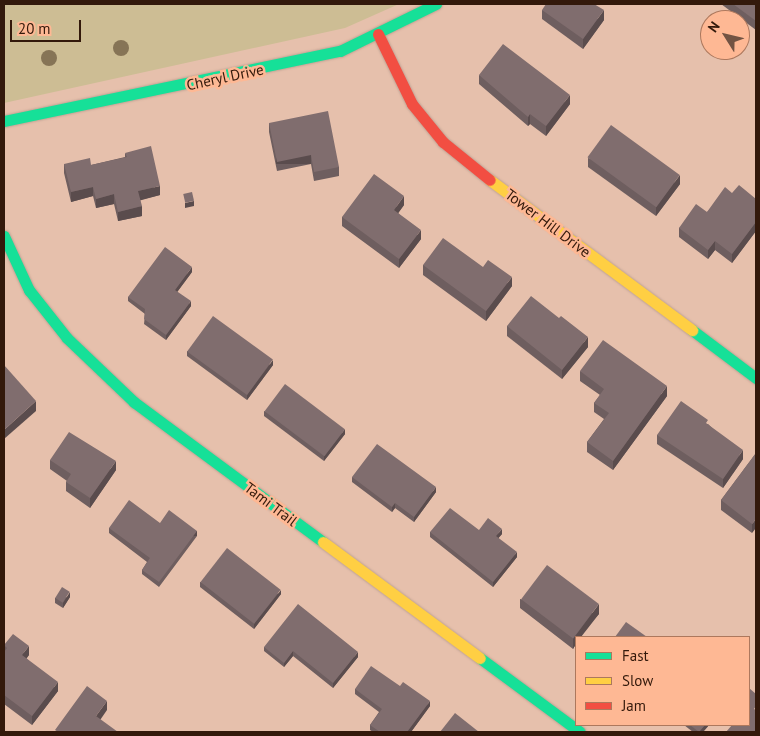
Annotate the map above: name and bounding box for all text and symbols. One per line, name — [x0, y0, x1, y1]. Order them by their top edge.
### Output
scale bar — [12, 10, 84, 42]
north arrow — [700, 10, 750, 60]
text: N — [704, 18, 724, 36]
text: 20 m — [18, 19, 51, 38]
street label: Cheryl Drive — [185, 60, 265, 94]
street label: Tower Hill Drive — [502, 185, 594, 261]
street label: Tami Trail — [241, 478, 301, 530]
legend — [575, 636, 750, 726]
text: Fast — [622, 646, 649, 665]
text: Slow — [622, 671, 653, 690]
text: Jam — [622, 696, 646, 715]

